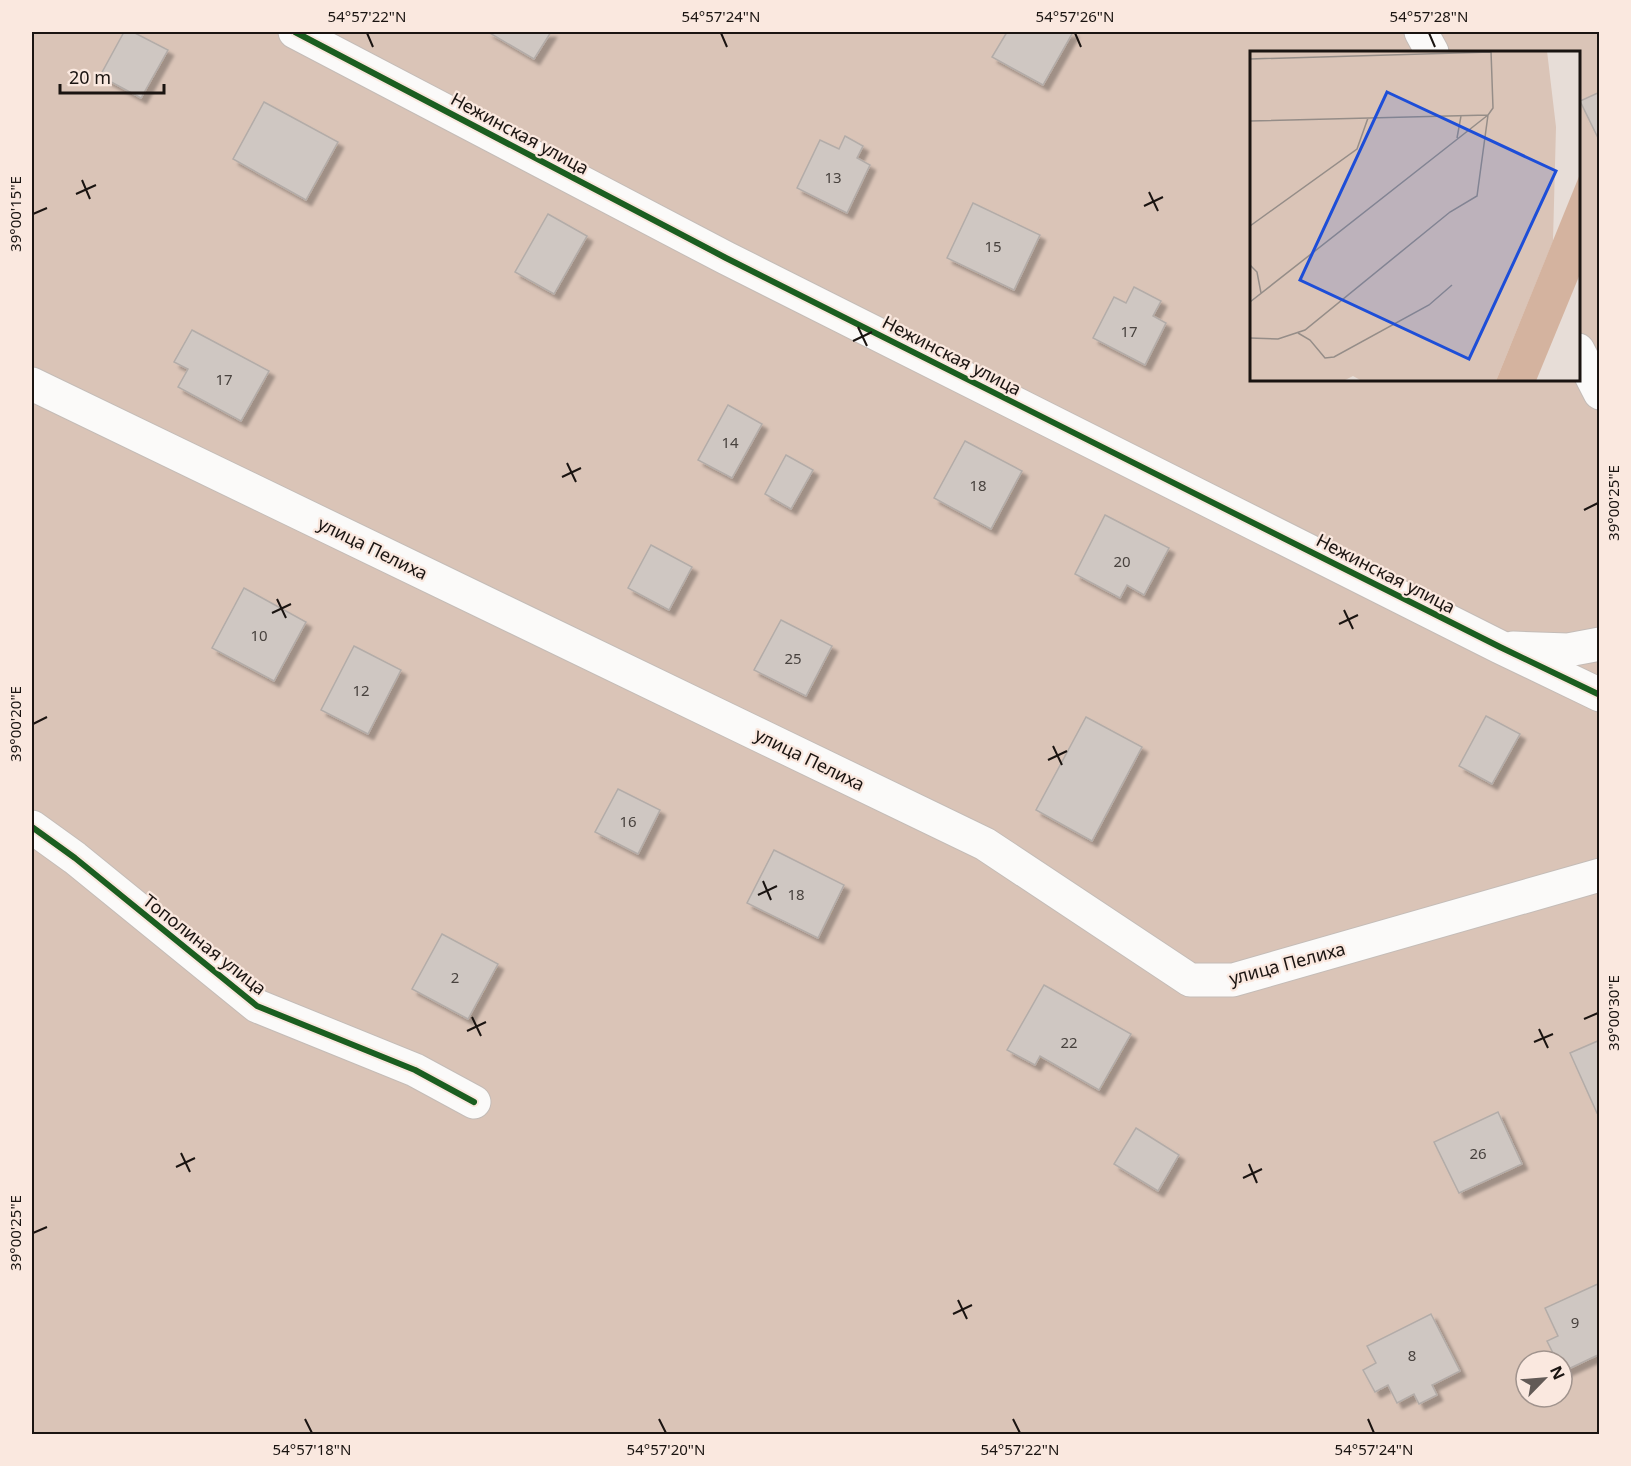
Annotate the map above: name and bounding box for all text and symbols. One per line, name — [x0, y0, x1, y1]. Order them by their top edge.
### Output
text: 54°57'22"N — [328, 6, 406, 26]
text: 54°57'24"N — [682, 6, 760, 26]
text: 54°57'26"N — [1036, 6, 1114, 26]
text: 54°57'28"N — [1390, 6, 1468, 26]
inset map — [1250, 51, 1580, 381]
scale bar — [60, 57, 164, 95]
text: 20 m — [69, 65, 111, 89]
street label: Нежинская улица — [447, 86, 593, 180]
house number: 13 — [824, 167, 842, 187]
text: 39°00'15"E — [5, 176, 25, 252]
house number: 15 — [984, 236, 1002, 256]
street label: Нежинская улица — [878, 310, 1026, 400]
house number: 17 — [1120, 321, 1138, 341]
house number: 17 — [215, 369, 233, 389]
house number: 14 — [721, 432, 739, 452]
text: 39°00'25"E — [1603, 465, 1623, 541]
house number: 18 — [969, 475, 987, 495]
street label: улица Пелиха — [314, 511, 432, 585]
street label: Нежинская улица — [1312, 528, 1460, 618]
house number: 20 — [1113, 551, 1131, 571]
house number: 10 — [250, 625, 268, 645]
house number: 25 — [784, 648, 802, 668]
house number: 12 — [352, 680, 370, 700]
text: 39°00'20"E — [5, 686, 25, 762]
street label: улица Пелиха — [751, 722, 869, 796]
house number: 16 — [619, 811, 637, 831]
house number: 18 — [787, 884, 805, 904]
street label: Тополиная улица — [138, 888, 272, 1000]
street label: улица Пелиха — [1226, 936, 1348, 990]
house number: 2 — [451, 967, 459, 987]
text: 39°00'30"E — [1603, 975, 1623, 1051]
house number: 22 — [1060, 1032, 1078, 1052]
house number: 26 — [1469, 1143, 1487, 1163]
text: 39°00'25"E — [5, 1195, 25, 1271]
house number: 9 — [1571, 1312, 1579, 1332]
house number: 8 — [1408, 1345, 1416, 1365]
north arrow — [1514, 1349, 1574, 1409]
text: N — [1545, 1362, 1570, 1383]
text: 54°57'18"N — [273, 1439, 351, 1459]
text: 54°57'20"N — [627, 1439, 705, 1459]
text: 54°57'22"N — [981, 1439, 1059, 1459]
text: 54°57'24"N — [1335, 1439, 1413, 1459]

